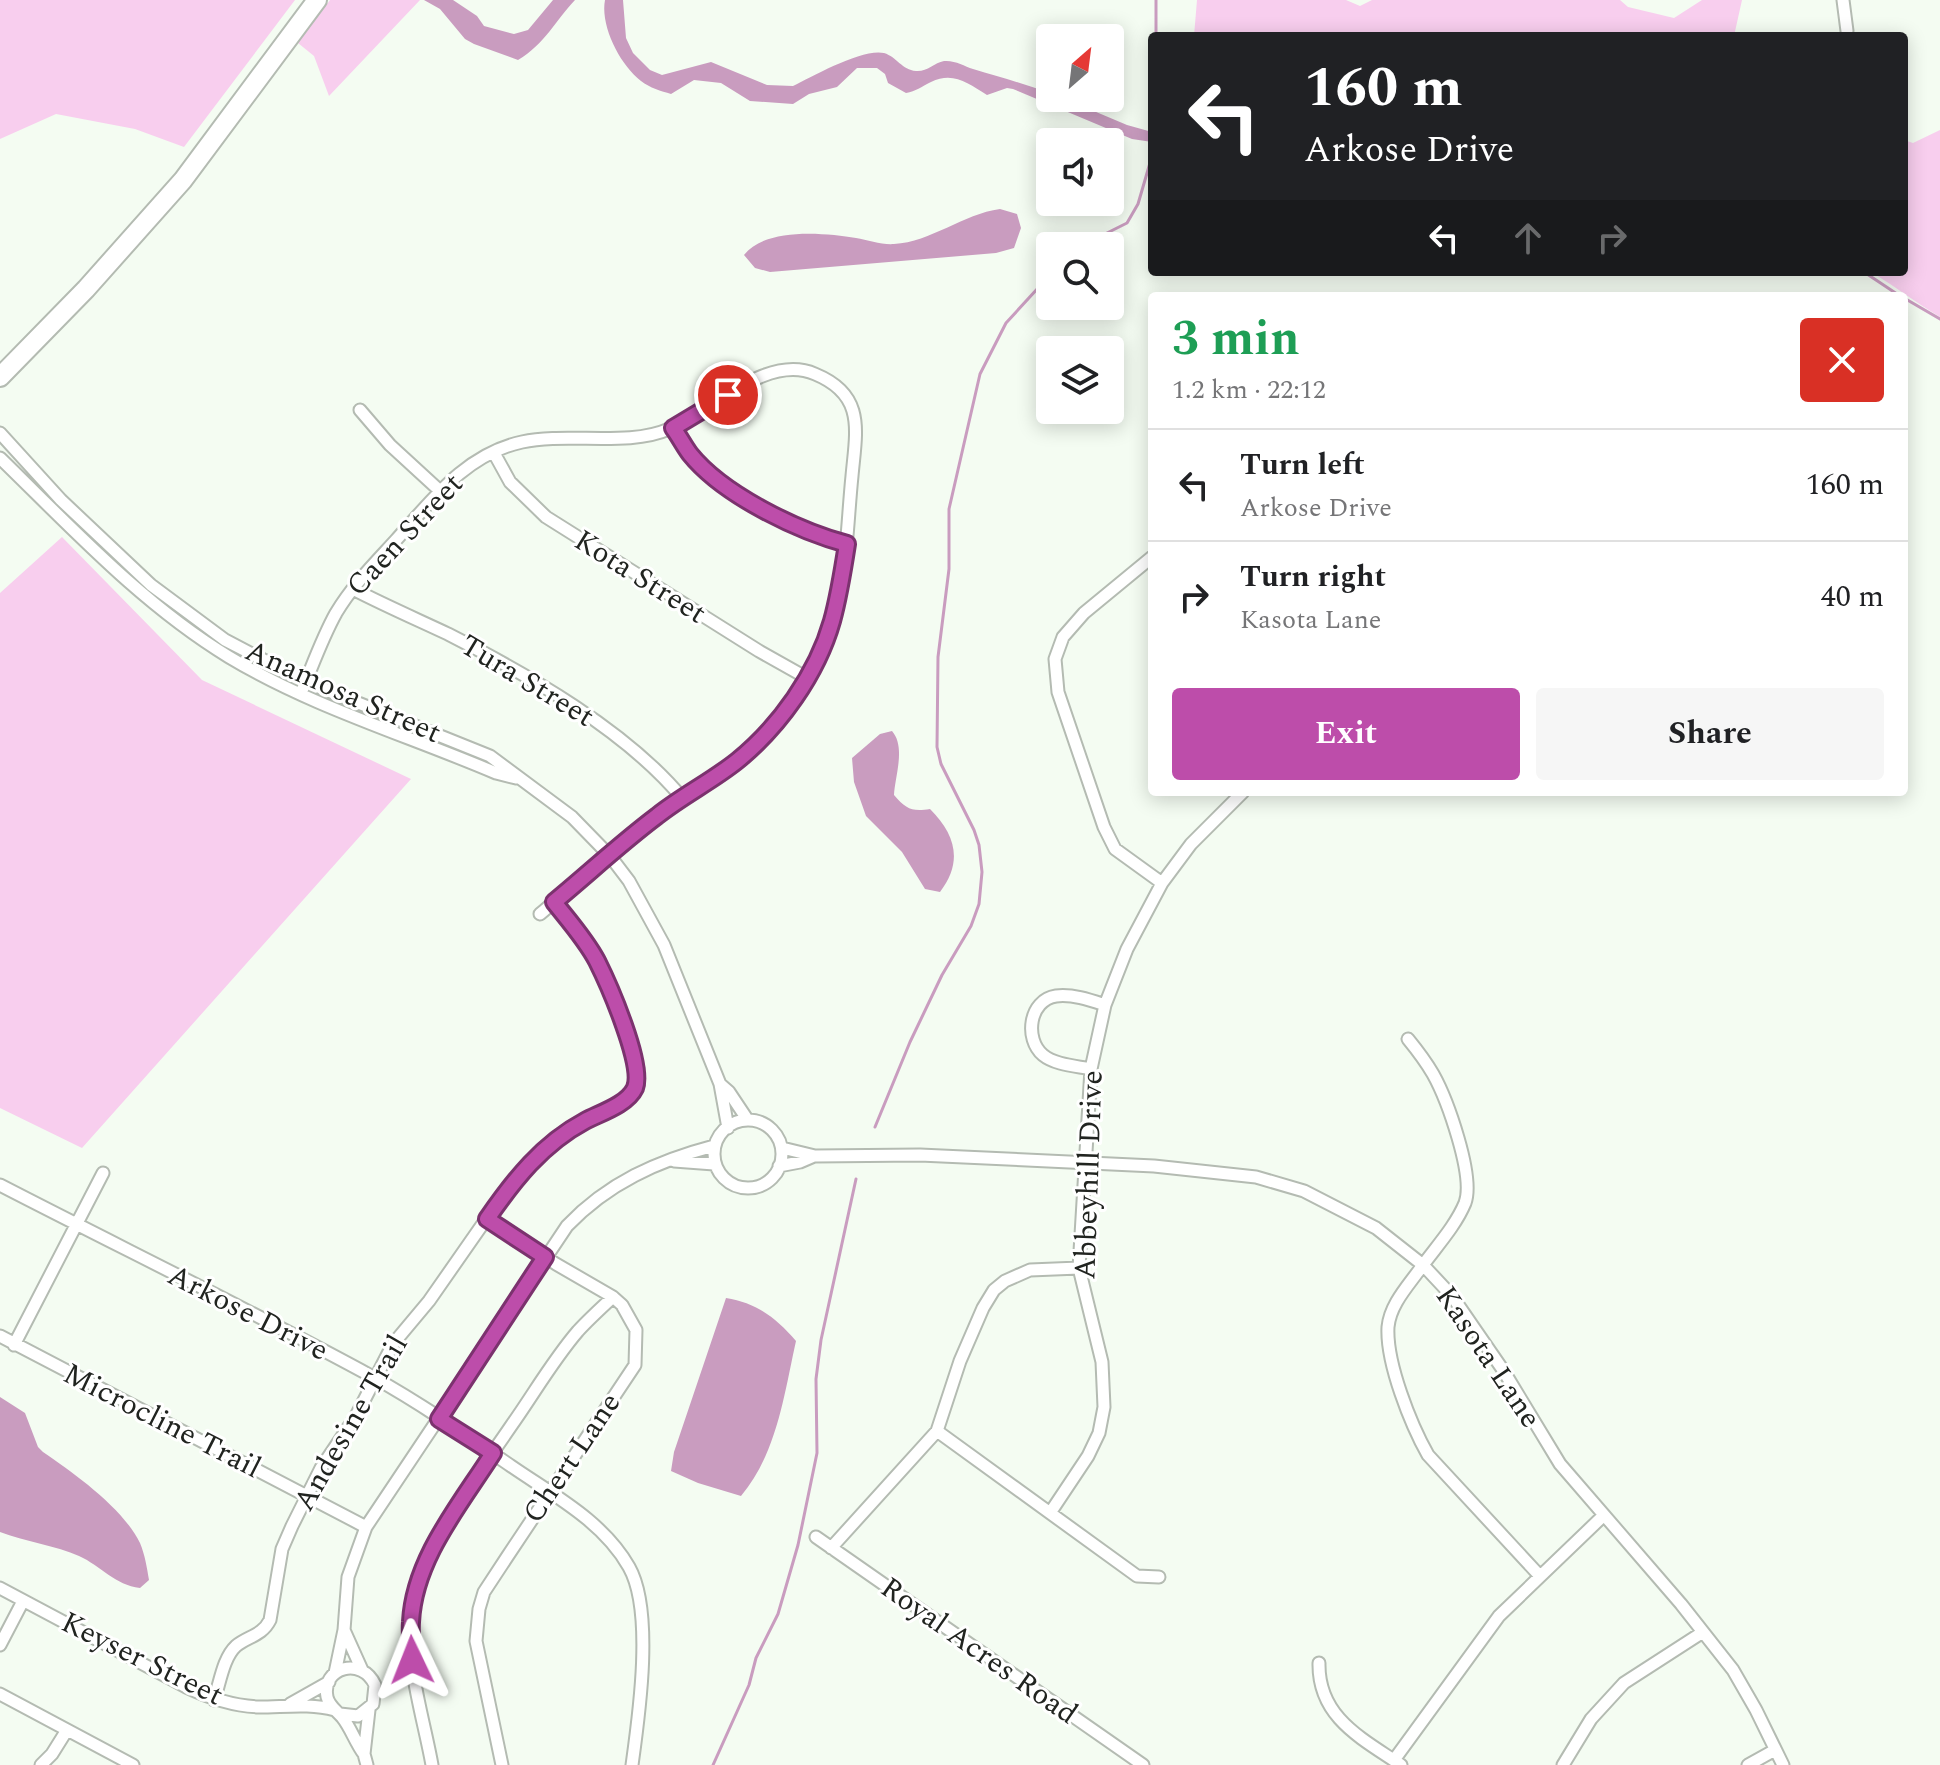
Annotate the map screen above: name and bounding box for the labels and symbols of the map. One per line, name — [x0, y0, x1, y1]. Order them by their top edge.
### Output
north arrow — [1036, 24, 1124, 112]
pin — [694, 361, 762, 429]
street label: Caen Street — [335, 463, 475, 607]
street label: Kota Street — [565, 518, 715, 636]
street label: Tura Street — [451, 623, 603, 739]
street label: Anamosa Street — [238, 628, 448, 756]
street label: Abbeyhill Drive — [1062, 1069, 1116, 1281]
street label: Arkose Drive — [160, 1253, 336, 1373]
street label: Kasota Lane — [1423, 1276, 1553, 1438]
street label: Andesine Trail — [282, 1326, 420, 1520]
street label: Microcline Trail — [55, 1351, 269, 1491]
street label: Chert Lane — [511, 1383, 633, 1533]
street label: Royal Acres Road — [871, 1566, 1087, 1736]
street label: Keyser Street — [53, 1600, 231, 1718]
position arrow — [370, 1618, 454, 1702]

